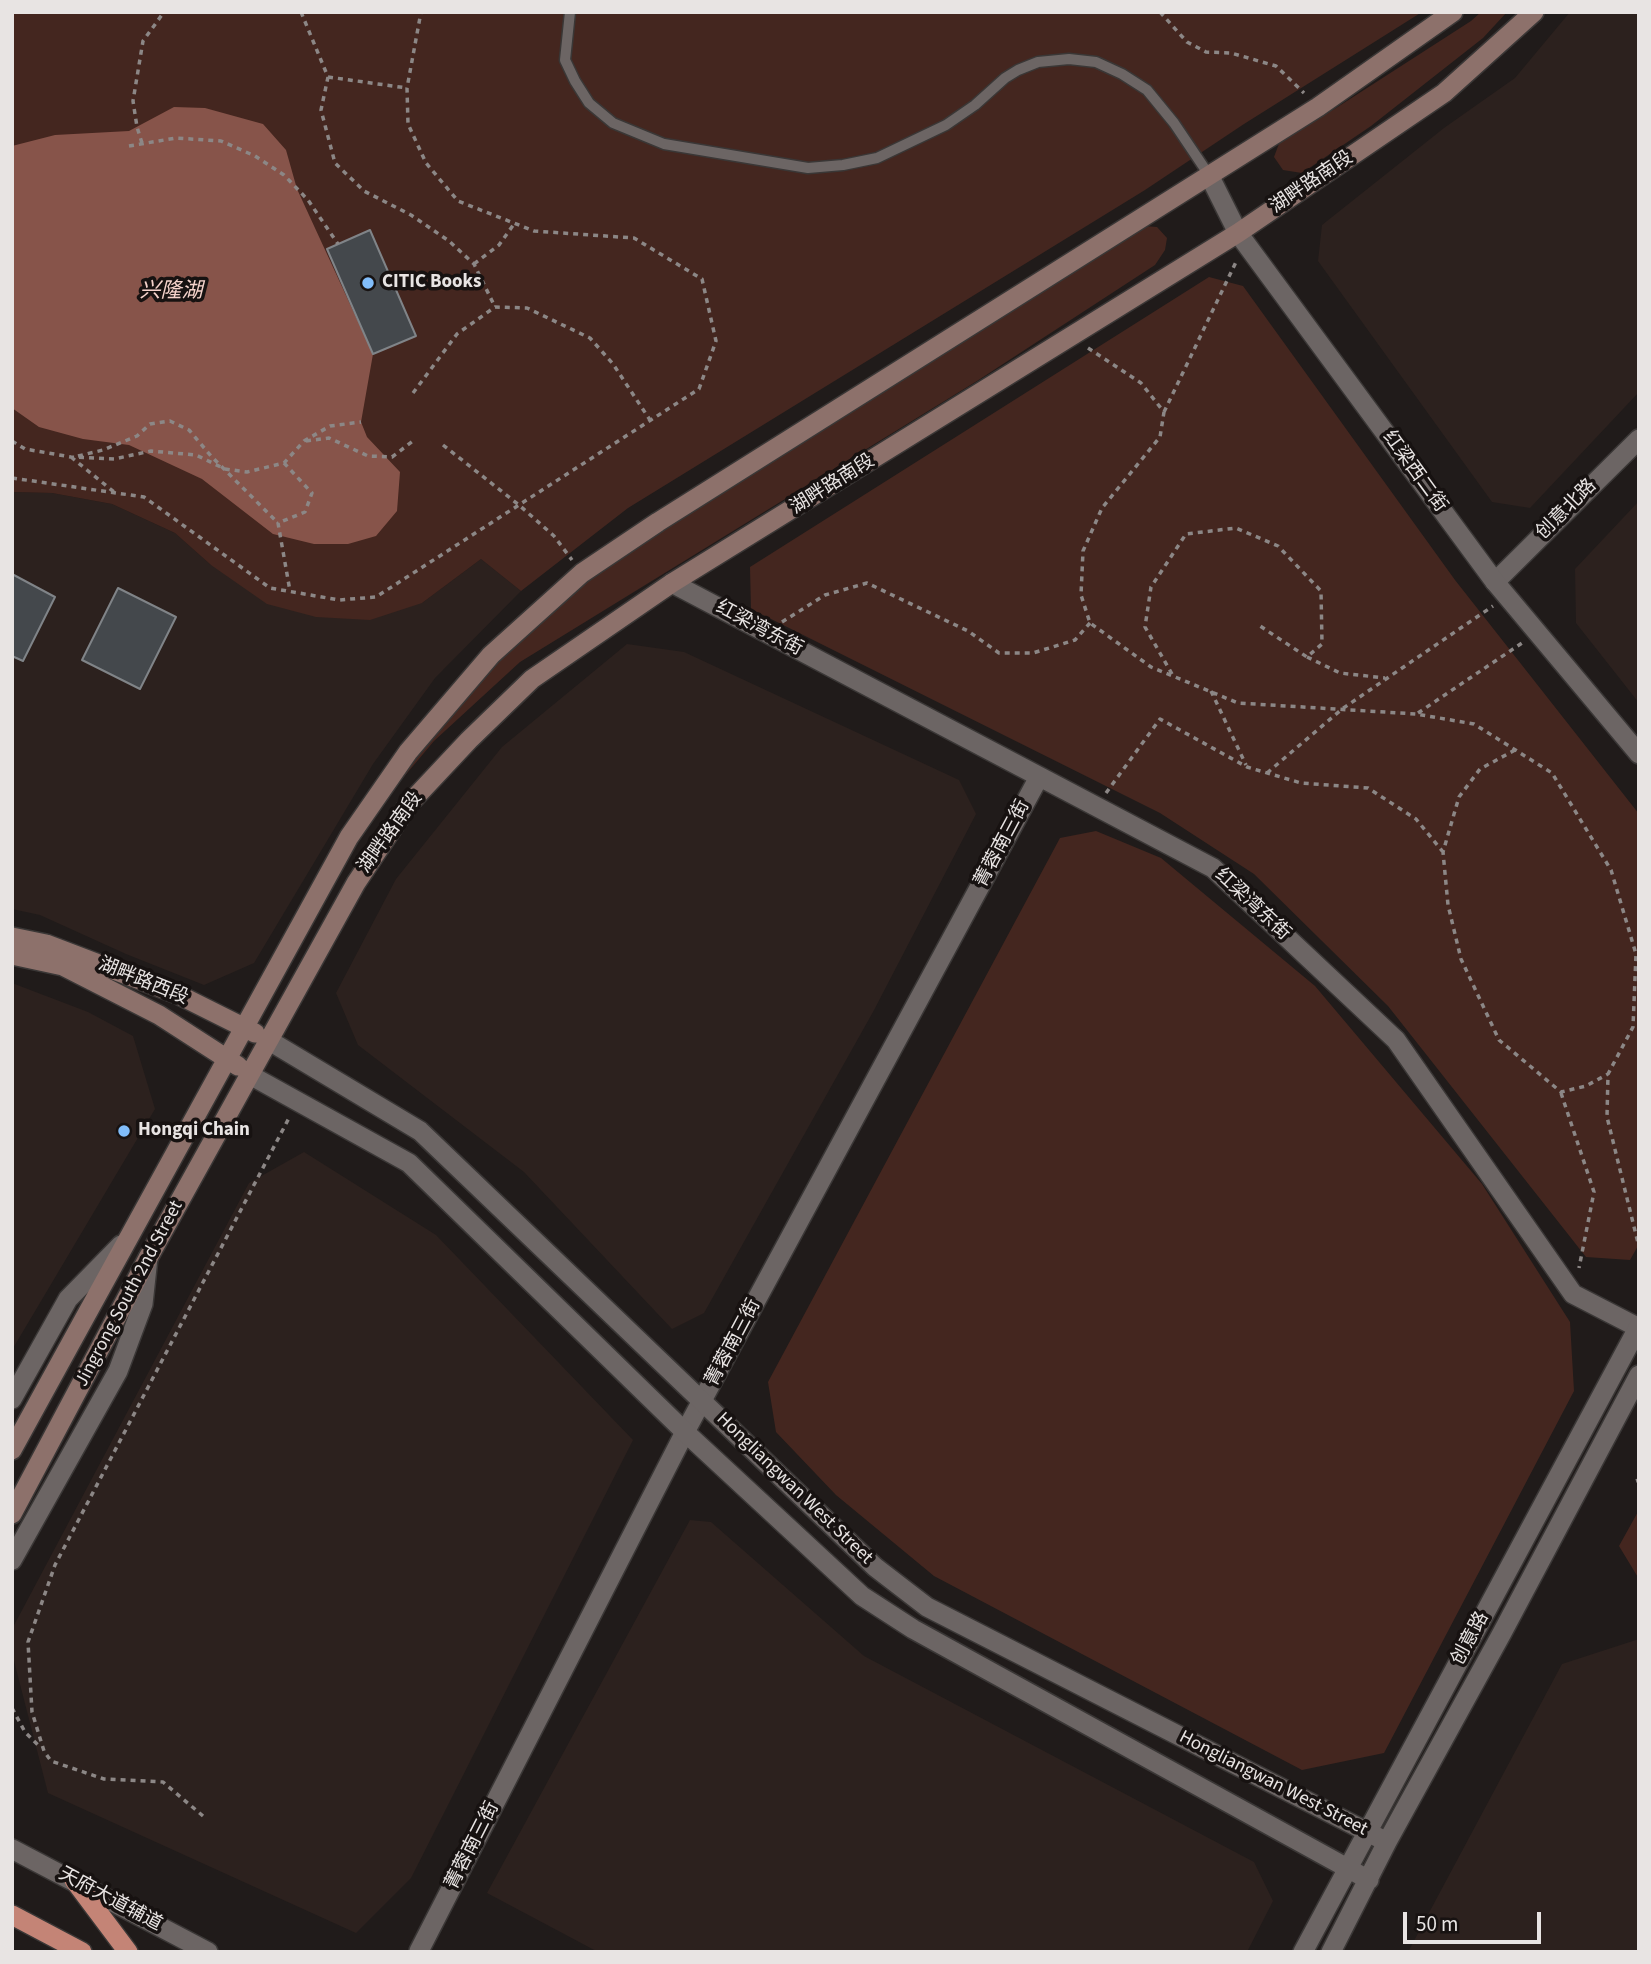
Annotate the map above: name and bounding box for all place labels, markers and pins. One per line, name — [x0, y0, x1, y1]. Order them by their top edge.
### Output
place label: CITIC Books — [382, 272, 481, 294]
marker: CITIC Books — [360, 275, 376, 291]
place label: Hongqi Chain — [138, 1120, 250, 1142]
marker: Hongqi Chain — [116, 1123, 132, 1139]

